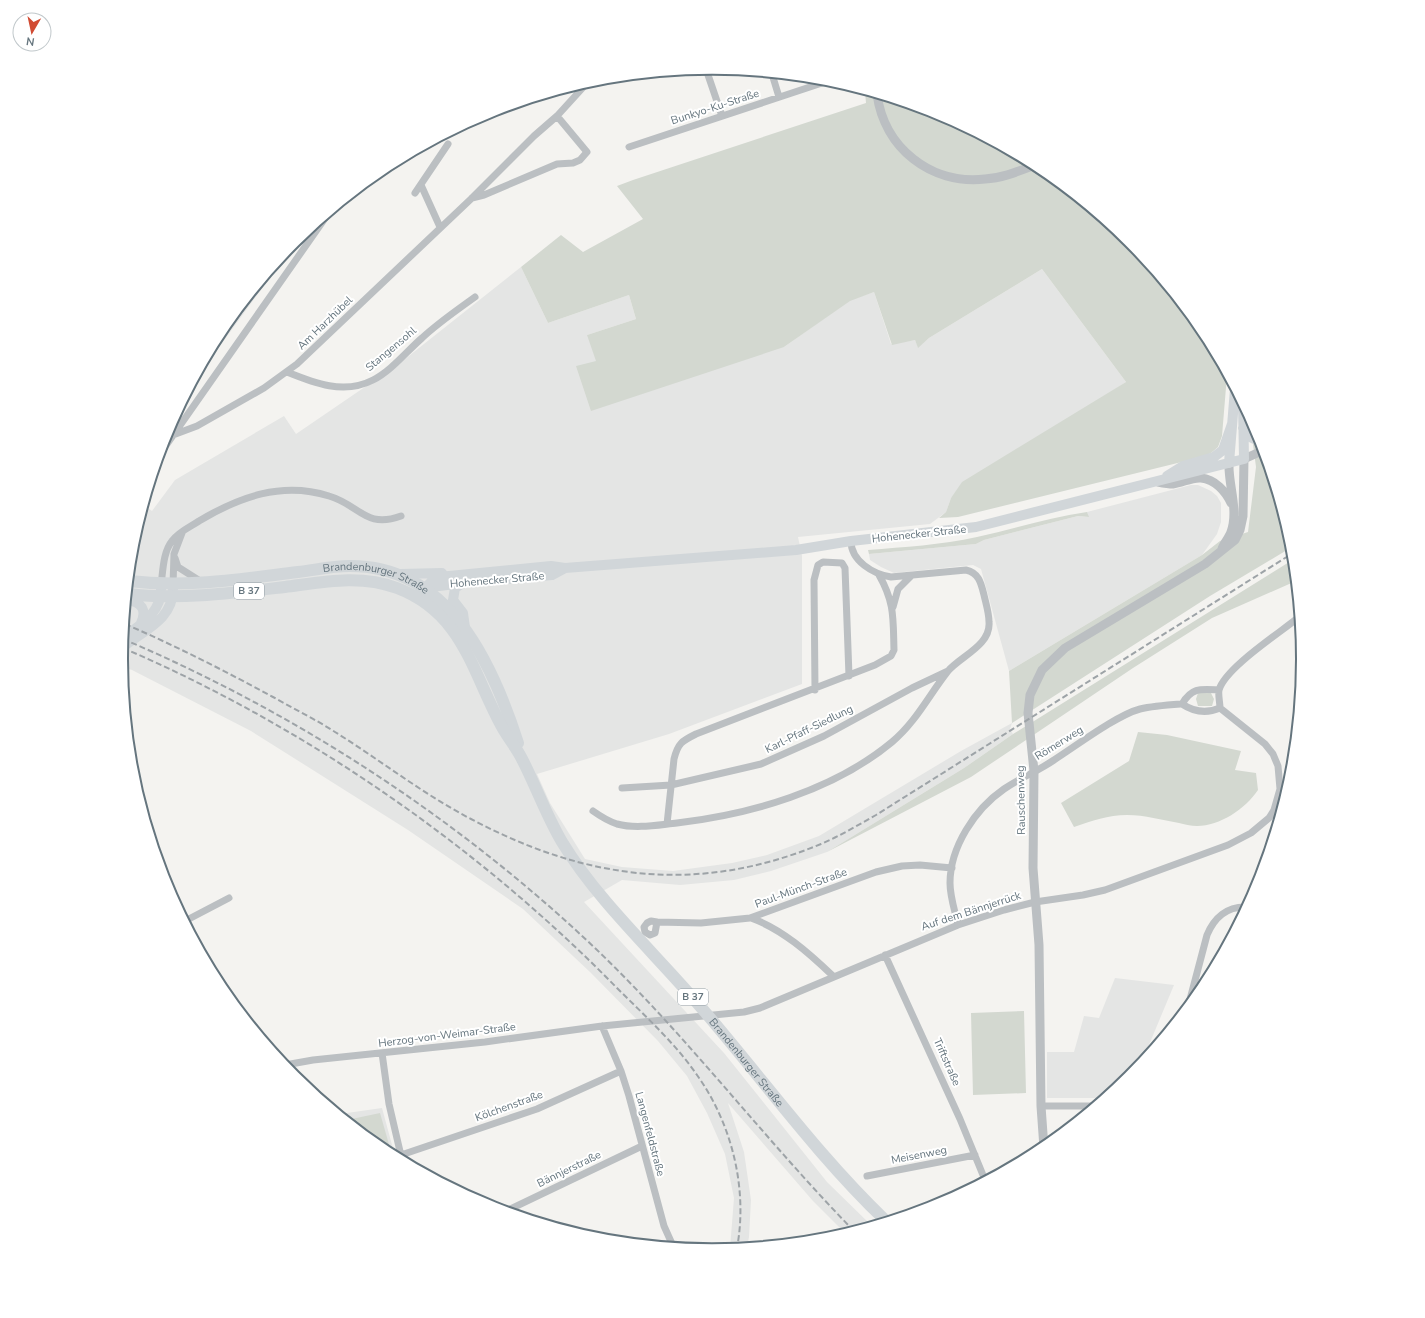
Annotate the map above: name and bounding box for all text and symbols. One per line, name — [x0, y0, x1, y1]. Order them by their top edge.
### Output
north arrow — [12, 12, 52, 52]
text: N — [25, 33, 36, 49]
street label: Bunkyo-Ku-Straße — [669, 86, 761, 128]
street label: Am Harzhübel — [294, 292, 356, 353]
street label: Stangensohl — [362, 323, 420, 375]
street label: Hohenecker Straße — [871, 522, 967, 546]
street label: Brandenburger Straße — [322, 558, 432, 597]
street label: Hohenecker Straße — [449, 568, 545, 592]
road number: B 37 — [234, 583, 264, 599]
street label: Karl-Pfaff-Siedlung — [763, 701, 855, 757]
street label: Römerweg — [1032, 722, 1086, 764]
street label: Rauschenweg — [1013, 765, 1029, 835]
street label: Paul-Münch-Straße — [753, 864, 849, 912]
street label: Auf dem Bännjerrück — [919, 888, 1023, 934]
road number: B 37 — [678, 989, 708, 1005]
street label: Brandenburger Straße — [706, 1015, 787, 1110]
street label: Herzog-von-Weimar-Straße — [377, 1019, 517, 1051]
street label: Triftstraße — [930, 1036, 964, 1088]
street label: Kölchenstraße — [473, 1087, 545, 1125]
street label: Langenfeldstraße — [631, 1090, 669, 1178]
street label: Meisenweg — [890, 1142, 948, 1168]
street label: Bännjerstraße — [534, 1147, 604, 1191]

